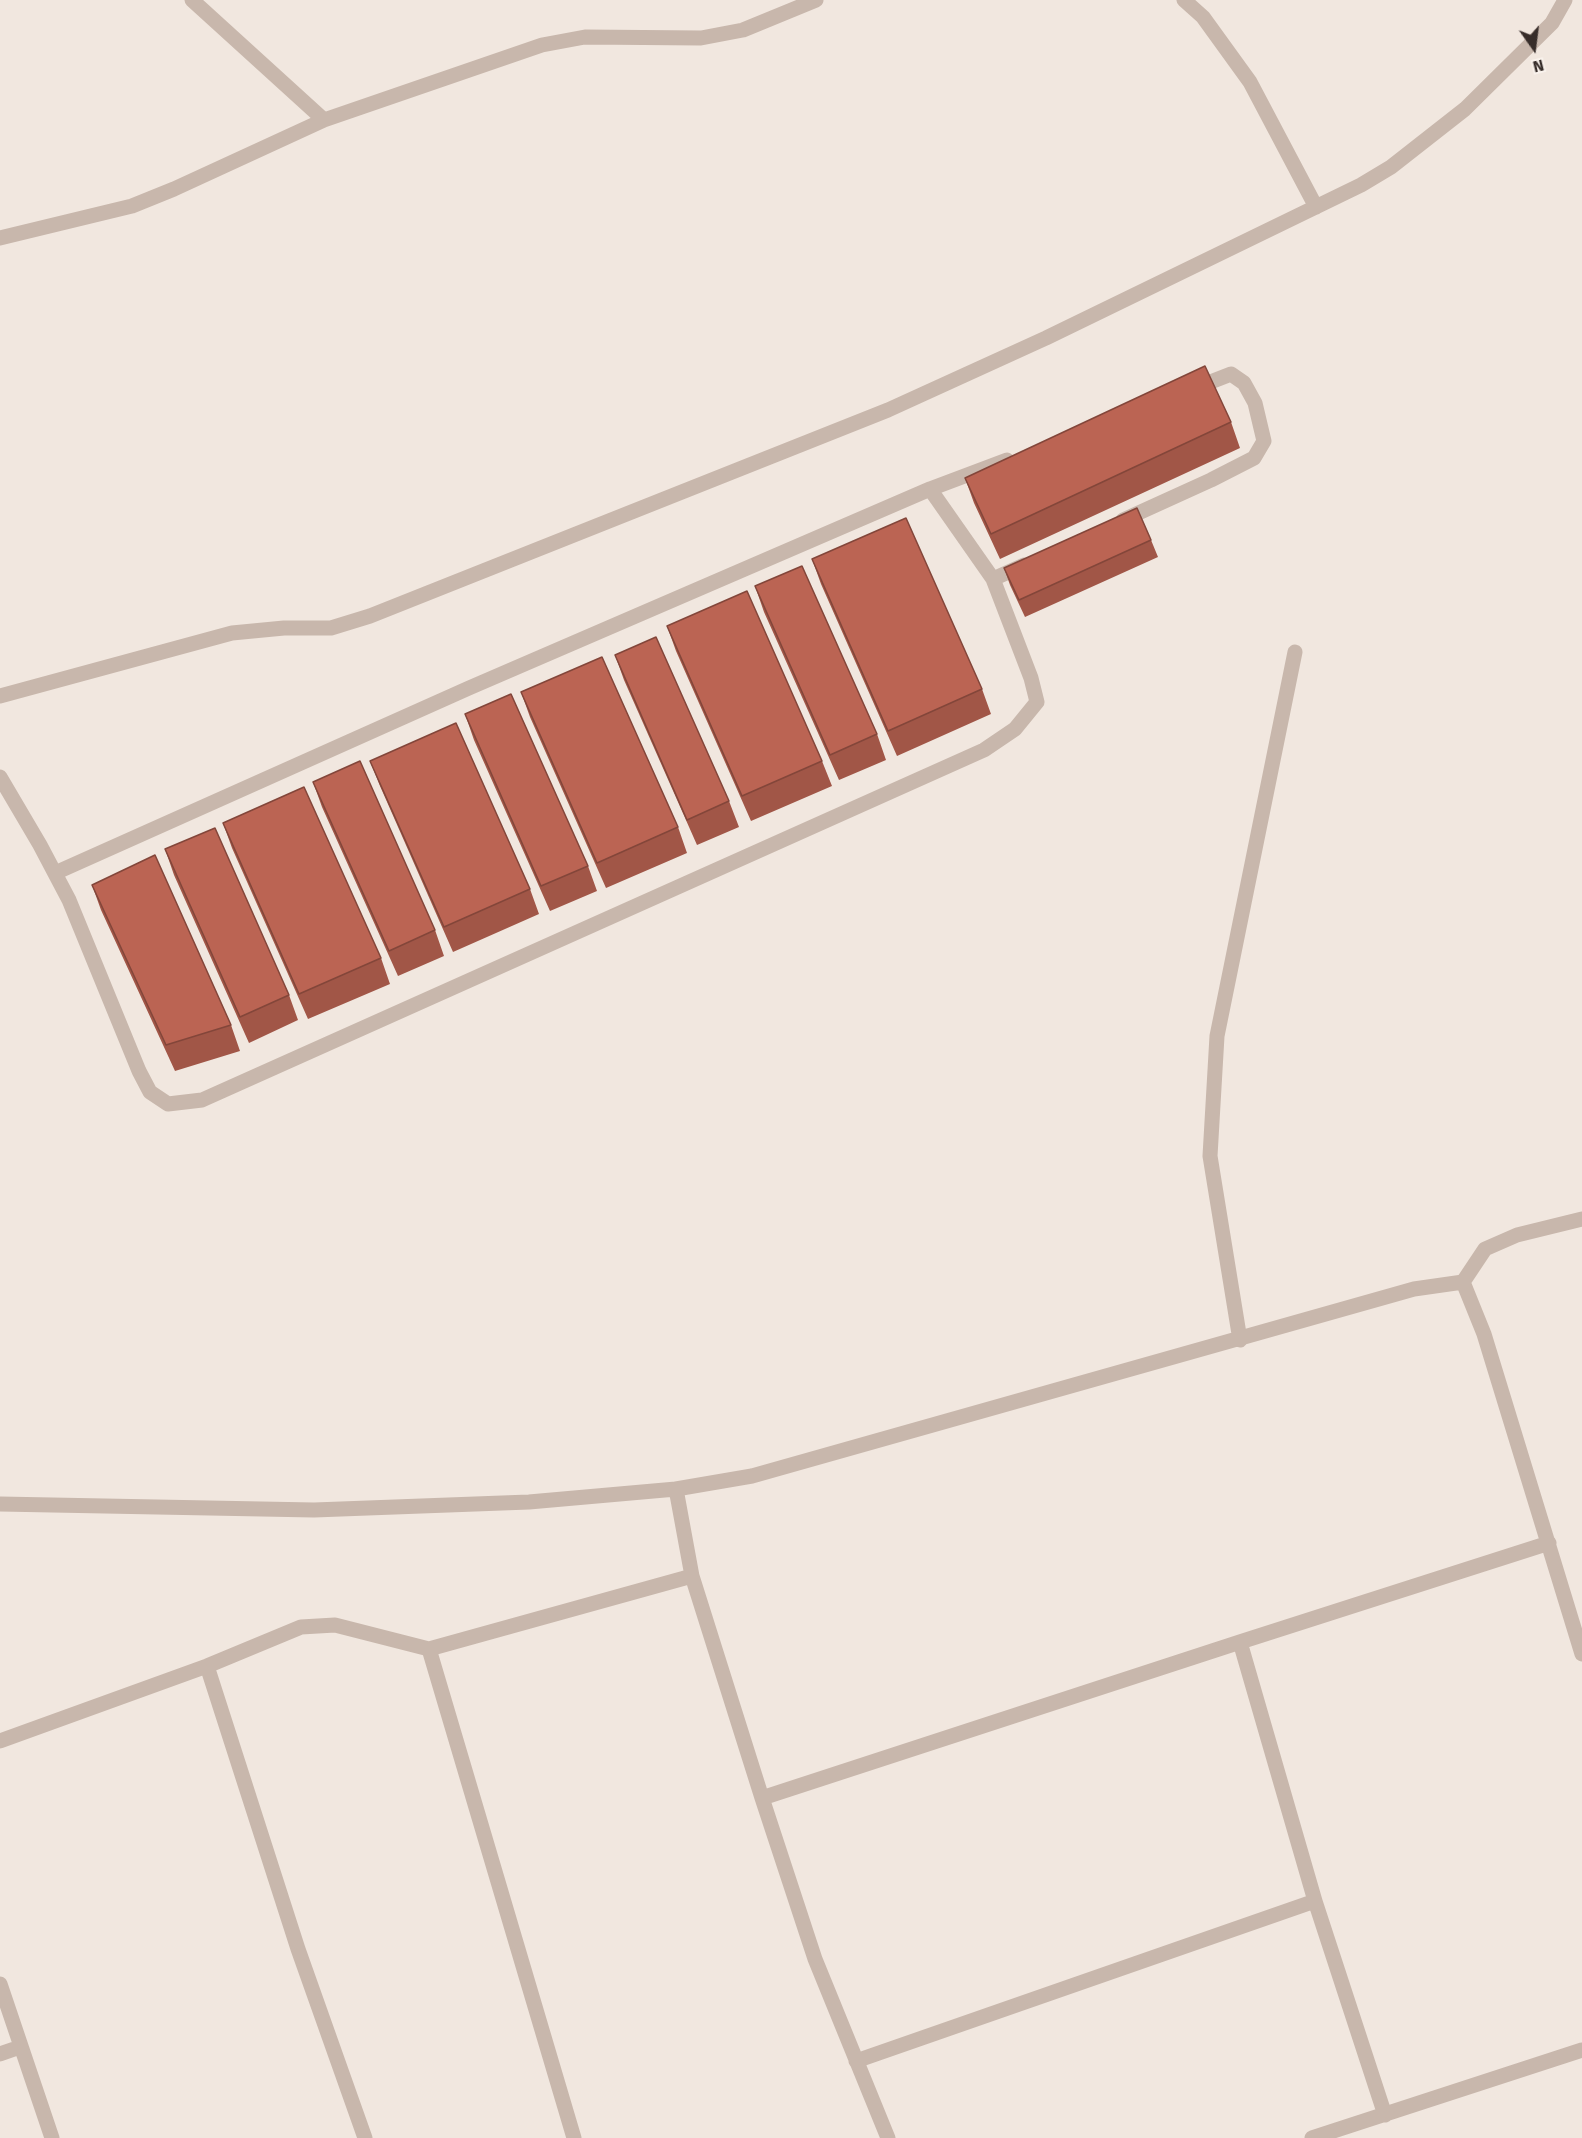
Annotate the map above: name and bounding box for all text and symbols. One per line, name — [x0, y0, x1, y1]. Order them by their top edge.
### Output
north arrow — [1504, 18, 1564, 78]
text: N — [1531, 55, 1546, 76]

